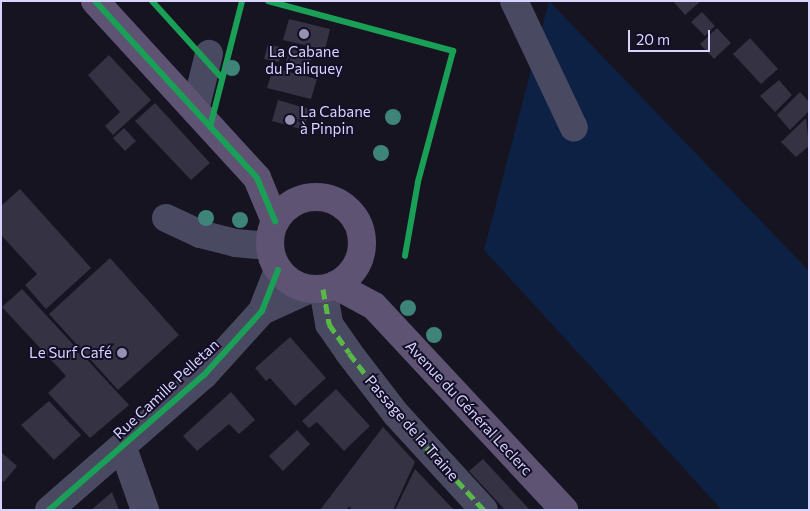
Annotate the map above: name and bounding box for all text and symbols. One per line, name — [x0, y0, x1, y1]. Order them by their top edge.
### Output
scale bar — [630, 20, 712, 52]
marker: La Cabane du Paliquey — [298, 28, 310, 40]
text: 20 m — [636, 30, 670, 48]
place label: La Cabane du Paliquey — [265, 42, 343, 77]
place label: La Cabane à Pinpin — [300, 102, 371, 137]
marker: La Cabane à Pinpin — [284, 114, 296, 126]
street label: Rue Camille Pelletan — [110, 335, 222, 443]
street label: Avenue du Général Leclerc — [402, 337, 536, 479]
place label: Le Surf Café — [29, 344, 112, 362]
marker: Le Surf Café — [116, 347, 128, 359]
street label: Passage de la Traine — [361, 372, 463, 484]

